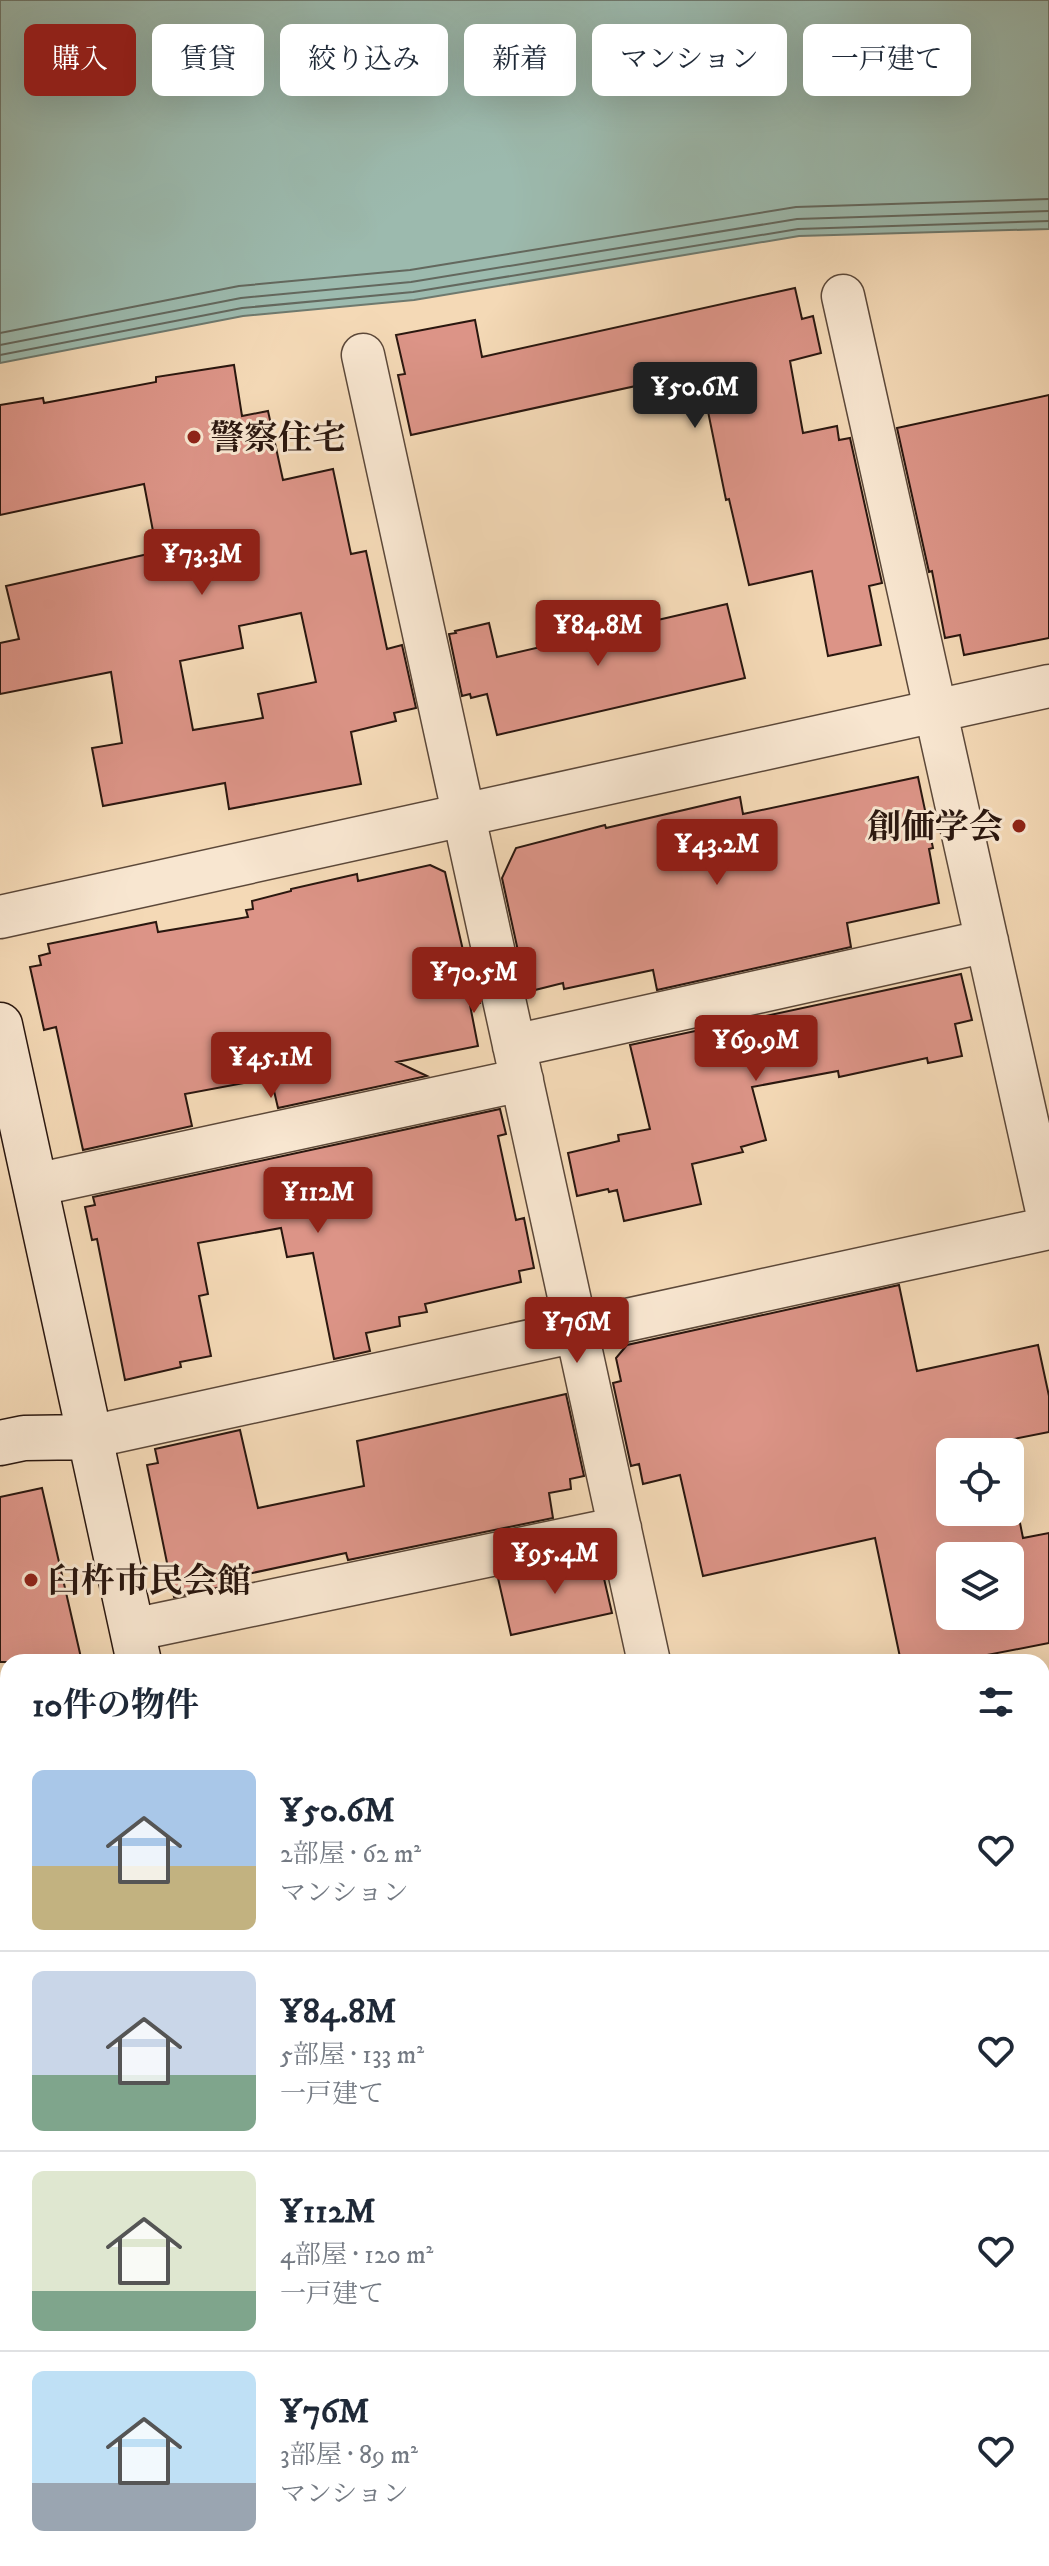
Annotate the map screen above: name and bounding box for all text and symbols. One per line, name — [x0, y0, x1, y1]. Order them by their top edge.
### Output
chip: 購入 — [24, 24, 136, 96]
chip: 賃貸 — [152, 24, 264, 96]
chip: 絞り込み — [280, 24, 448, 96]
chip: 新着 — [464, 24, 576, 96]
chip: マンション — [592, 24, 787, 96]
chip: 一戸建て — [803, 24, 971, 96]
pin: ¥50.6M — [630, 362, 760, 430]
text: ¥50.6M — [651, 371, 739, 404]
place label: 警察住宅 — [210, 418, 346, 460]
marker: 警察住宅 — [185, 428, 203, 446]
pin: ¥73.3M — [137, 529, 267, 597]
text: ¥73.3M — [162, 538, 242, 571]
pin: ¥84.8M — [533, 600, 663, 668]
text: ¥84.8M — [554, 609, 642, 642]
place label: 創価学会 — [867, 807, 1003, 849]
marker: 創価学会 — [1010, 817, 1028, 835]
pin: ¥43.2M — [652, 819, 782, 887]
text: ¥43.2M — [675, 828, 759, 861]
pin: ¥70.5M — [409, 947, 539, 1015]
text: ¥70.5M — [430, 956, 518, 989]
pin: ¥69.9M — [691, 1015, 821, 1083]
text: ¥69.9M — [713, 1024, 799, 1057]
pin: ¥45.1M — [206, 1032, 336, 1100]
text: ¥45.1M — [229, 1041, 313, 1074]
pin: ¥112M — [262, 1167, 374, 1235]
text: ¥112M — [281, 1176, 355, 1209]
pin: ¥76M — [530, 1297, 624, 1365]
text: ¥76M — [543, 1306, 611, 1339]
map controls — [936, 1438, 1024, 1630]
button: locate — [936, 1438, 1024, 1526]
pin: ¥95.4M — [490, 1528, 620, 1596]
text: ¥95.4M — [511, 1537, 599, 1570]
button: layers — [936, 1542, 1024, 1630]
place label: 臼杵市民会館 — [47, 1561, 251, 1603]
marker: 臼杵市民会館 — [22, 1571, 40, 1589]
icon: filters — [974, 1680, 1018, 1724]
text: 10件の物件 — [32, 1685, 199, 1727]
text: ¥50.6M — [280, 1790, 395, 1832]
icon: home — [96, 1802, 192, 1898]
icon: heart — [974, 1828, 1018, 1872]
text: 2部屋 · 62 m² — [280, 1838, 421, 1871]
text: マンション — [280, 1877, 409, 1910]
text: ¥84.8M — [280, 1991, 396, 2033]
icon: home — [96, 2003, 192, 2099]
icon: heart — [974, 2029, 1018, 2073]
text: 5部屋 · 133 m² — [280, 2039, 424, 2072]
text: 一戸建て — [280, 2078, 384, 2111]
text: ¥112M — [280, 2191, 376, 2233]
icon: home — [96, 2203, 192, 2299]
icon: heart — [974, 2229, 1018, 2273]
text: 4部屋 · 120 m² — [280, 2239, 433, 2272]
text: 一戸建て — [280, 2278, 384, 2311]
text: ¥76M — [280, 2391, 369, 2433]
icon: home — [96, 2403, 192, 2499]
icon: heart — [974, 2429, 1018, 2473]
text: 3部屋 · 89 m² — [280, 2439, 418, 2472]
text: マンション — [280, 2478, 409, 2511]

